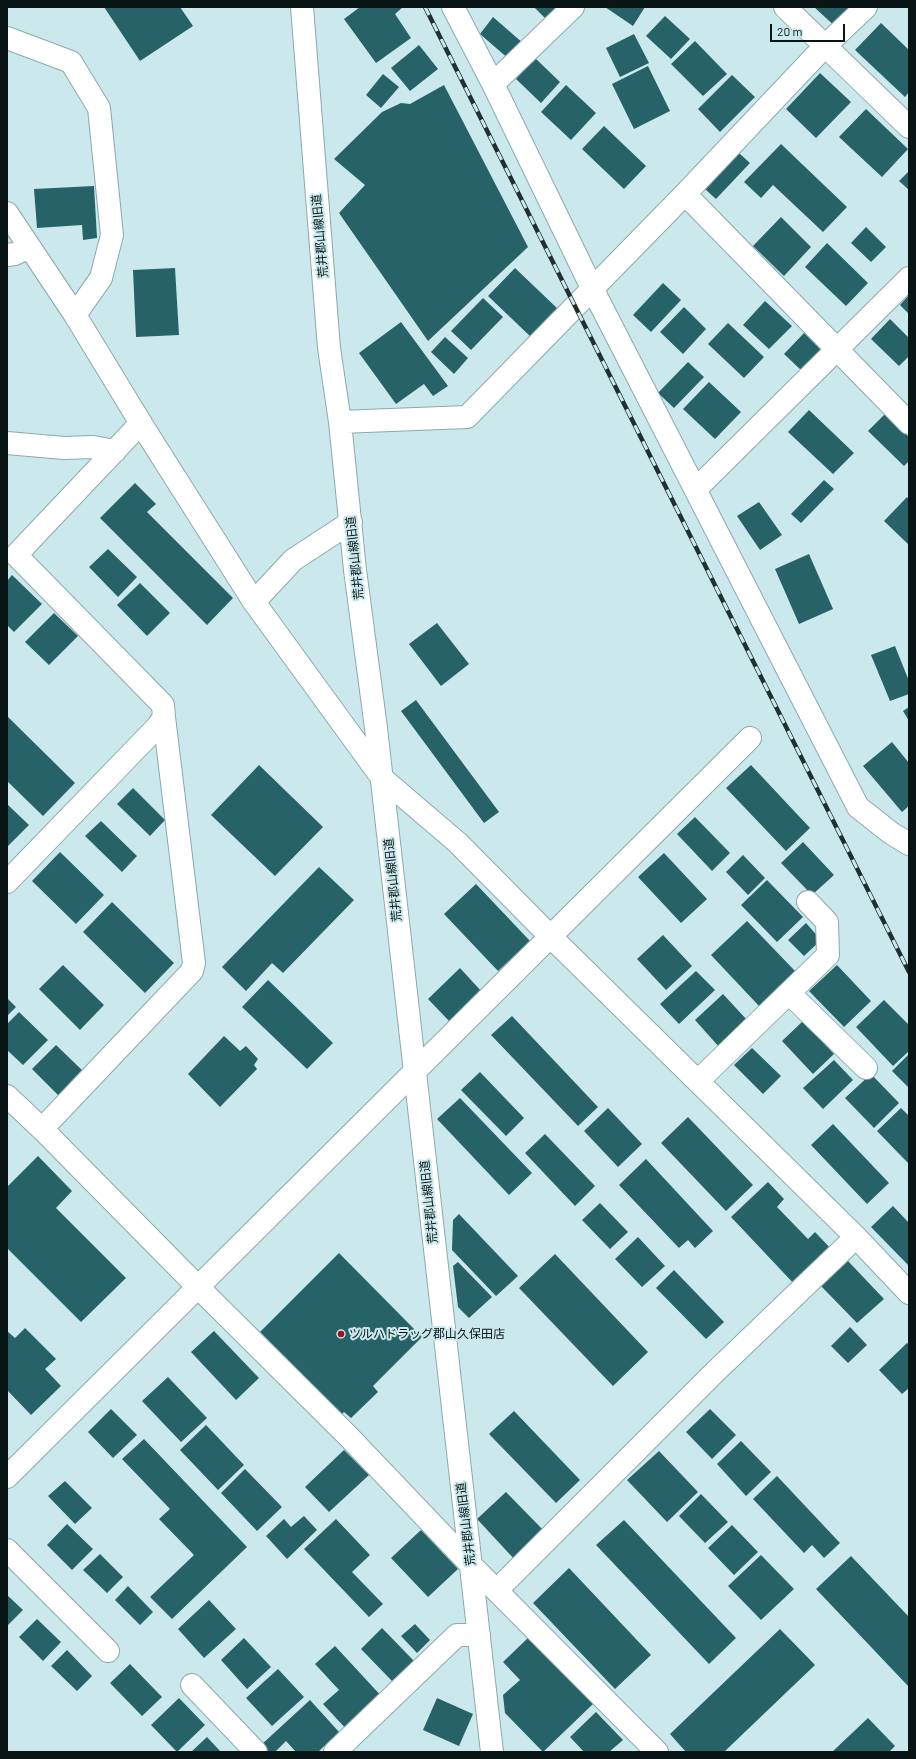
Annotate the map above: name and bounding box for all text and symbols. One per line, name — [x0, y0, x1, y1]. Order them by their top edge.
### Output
scale bar — [772, 16, 847, 42]
text: 20 m — [777, 24, 803, 38]
street label: 荒井郡山線旧道 — [309, 194, 331, 278]
street label: 荒井郡山線旧道 — [343, 515, 367, 601]
street label: 荒井郡山線旧道 — [381, 837, 405, 923]
street label: 荒井郡山線旧道 — [417, 1159, 441, 1245]
place label: ツルハドラッグ郡山久保田店 — [349, 1327, 505, 1341]
marker: ツルハドラッグ郡山久保田店 — [336, 1329, 346, 1339]
street label: 荒井郡山線旧道 — [454, 1481, 478, 1567]

